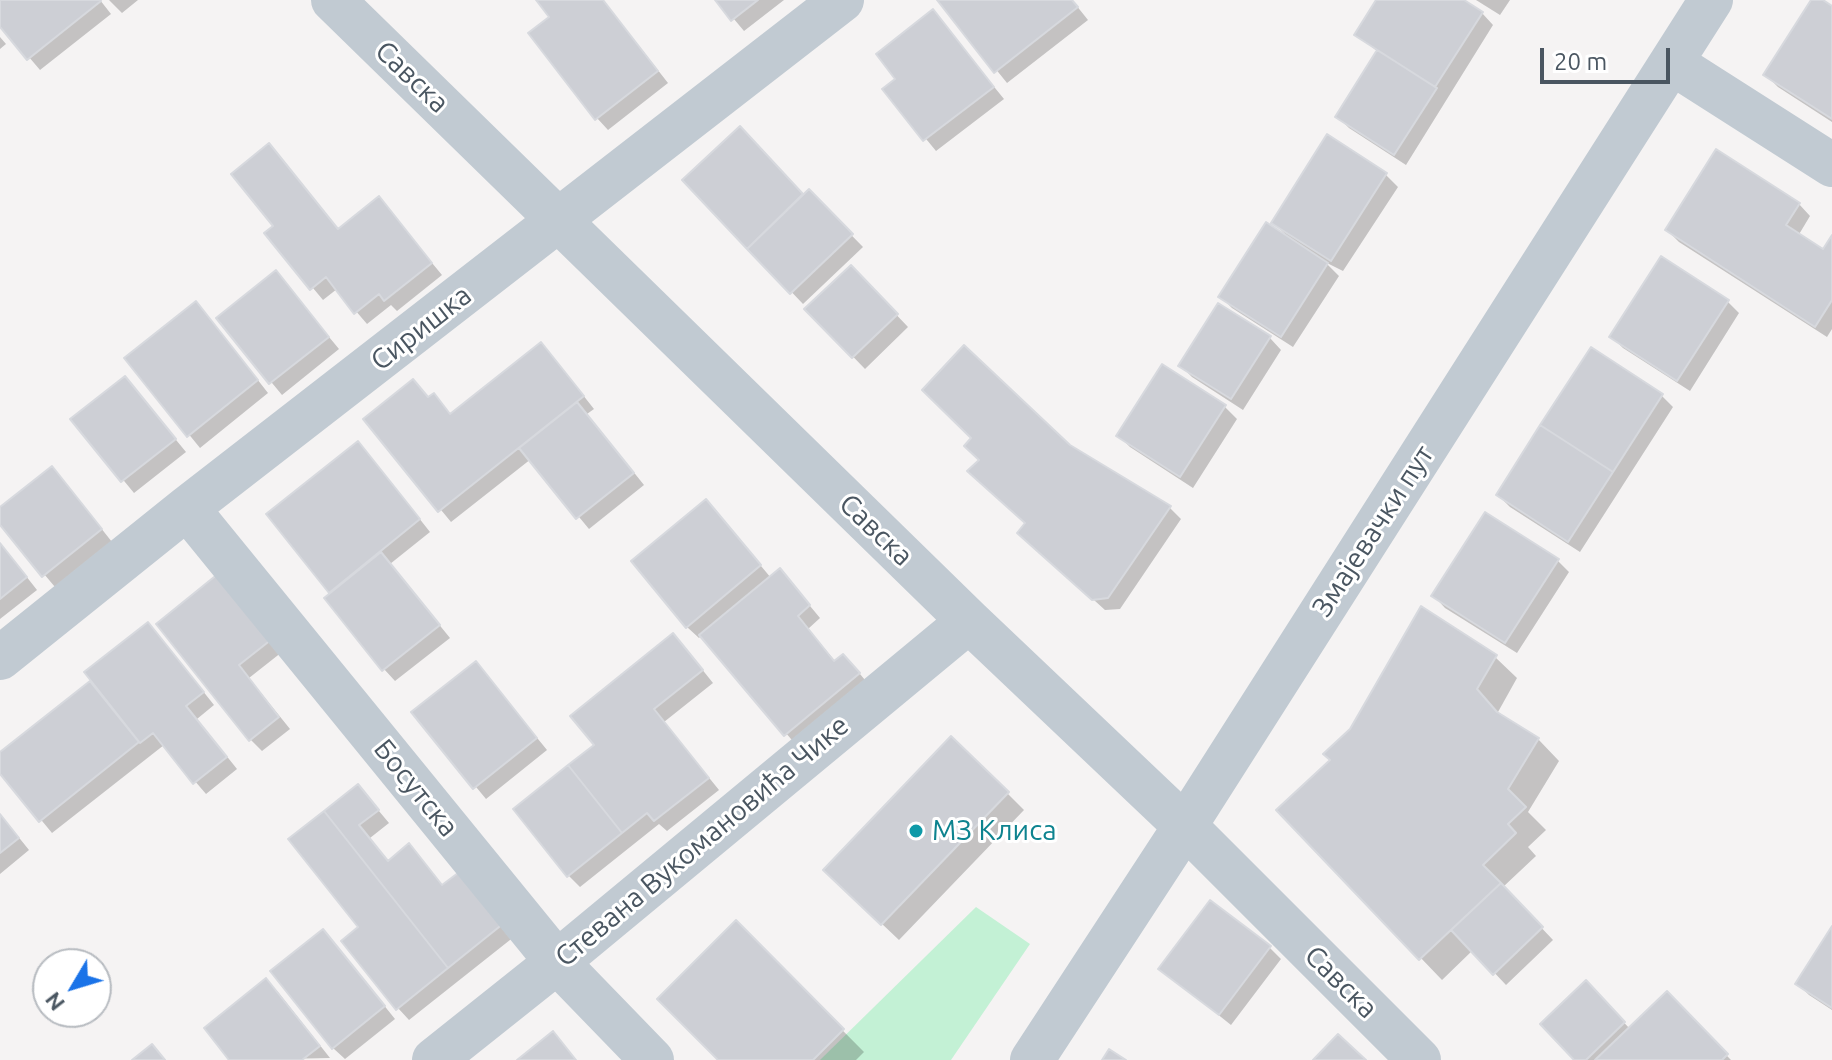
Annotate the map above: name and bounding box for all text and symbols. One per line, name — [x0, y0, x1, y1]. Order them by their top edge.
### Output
scale bar — [1544, 32, 1674, 82]
street label: Савска — [368, 34, 456, 120]
text: 20 m — [1554, 48, 1607, 75]
street label: Сиришка — [364, 278, 478, 378]
street label: Змајевачки пут — [1305, 439, 1441, 623]
street label: Савска — [832, 487, 920, 573]
street label: Стевана Вукомановића Чике — [548, 708, 856, 974]
street label: Босутска — [367, 733, 465, 843]
place label: МЗ Клиса — [932, 814, 1057, 848]
marker: МЗ Клиса — [907, 822, 925, 840]
street label: Савска — [1298, 939, 1384, 1025]
north arrow — [32, 948, 112, 1028]
text: N — [39, 988, 69, 1016]

